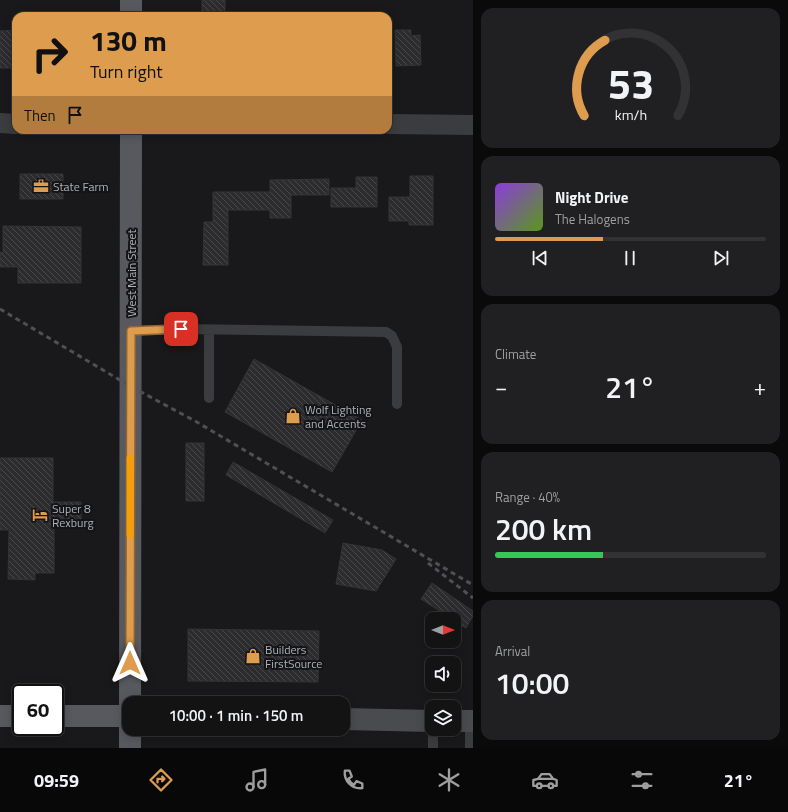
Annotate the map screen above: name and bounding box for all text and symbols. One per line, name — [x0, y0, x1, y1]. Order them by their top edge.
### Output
text: 130 m — [90, 19, 167, 62]
icon: right — [24, 28, 76, 80]
text: 53 — [607, 52, 654, 115]
text: Turn right — [90, 58, 163, 85]
text: Then — [24, 104, 56, 127]
icon: arrive — [64, 104, 86, 126]
text: km/h — [614, 104, 647, 126]
office icon: State Farm — [32, 177, 50, 195]
place label: State Farm — [53, 177, 109, 196]
text: Night Drive — [555, 186, 628, 209]
text: The Halogens — [555, 209, 630, 229]
street label: West Main Street — [122, 228, 141, 317]
icon: previous — [529, 247, 551, 269]
icon: pause — [619, 247, 641, 269]
icon: next — [710, 247, 732, 269]
pin — [164, 312, 198, 346]
icon: arrive — [170, 318, 192, 340]
text: Climate — [495, 344, 536, 364]
text: 21° — [605, 364, 656, 410]
text: − — [495, 370, 507, 404]
text: + — [754, 370, 766, 404]
place label: Wolf Lighting and Accents — [305, 400, 372, 433]
shop icon: Wolf Lighting and Accents — [284, 407, 302, 425]
text: Range · 40% — [495, 487, 560, 507]
place label: Super 8 Rexburg — [52, 499, 94, 532]
hotel icon: Super 8 Rexburg — [31, 506, 49, 524]
text: 200 km — [495, 506, 592, 552]
north arrow — [425, 612, 461, 648]
map controls — [425, 612, 461, 736]
place label: Builders FirstSource — [265, 640, 322, 673]
text: Arrival — [495, 641, 530, 661]
position arrow — [109, 642, 151, 684]
shop icon: Builders FirstSource — [244, 647, 262, 665]
button: sound — [425, 656, 461, 692]
text: 10:00 — [495, 660, 569, 706]
speed limit sign: 60 — [12, 684, 64, 736]
button: layers — [425, 700, 461, 736]
text: 10:00 · 1 min · 150 m — [169, 704, 303, 727]
icon: directions — [147, 766, 175, 794]
icon: music — [243, 766, 271, 794]
icon: phone — [339, 766, 367, 794]
icon: climate — [435, 766, 463, 794]
icon: car — [531, 766, 559, 794]
icon: filters — [628, 766, 656, 794]
text: 09:59 — [34, 767, 79, 794]
text: 21° — [724, 767, 754, 794]

